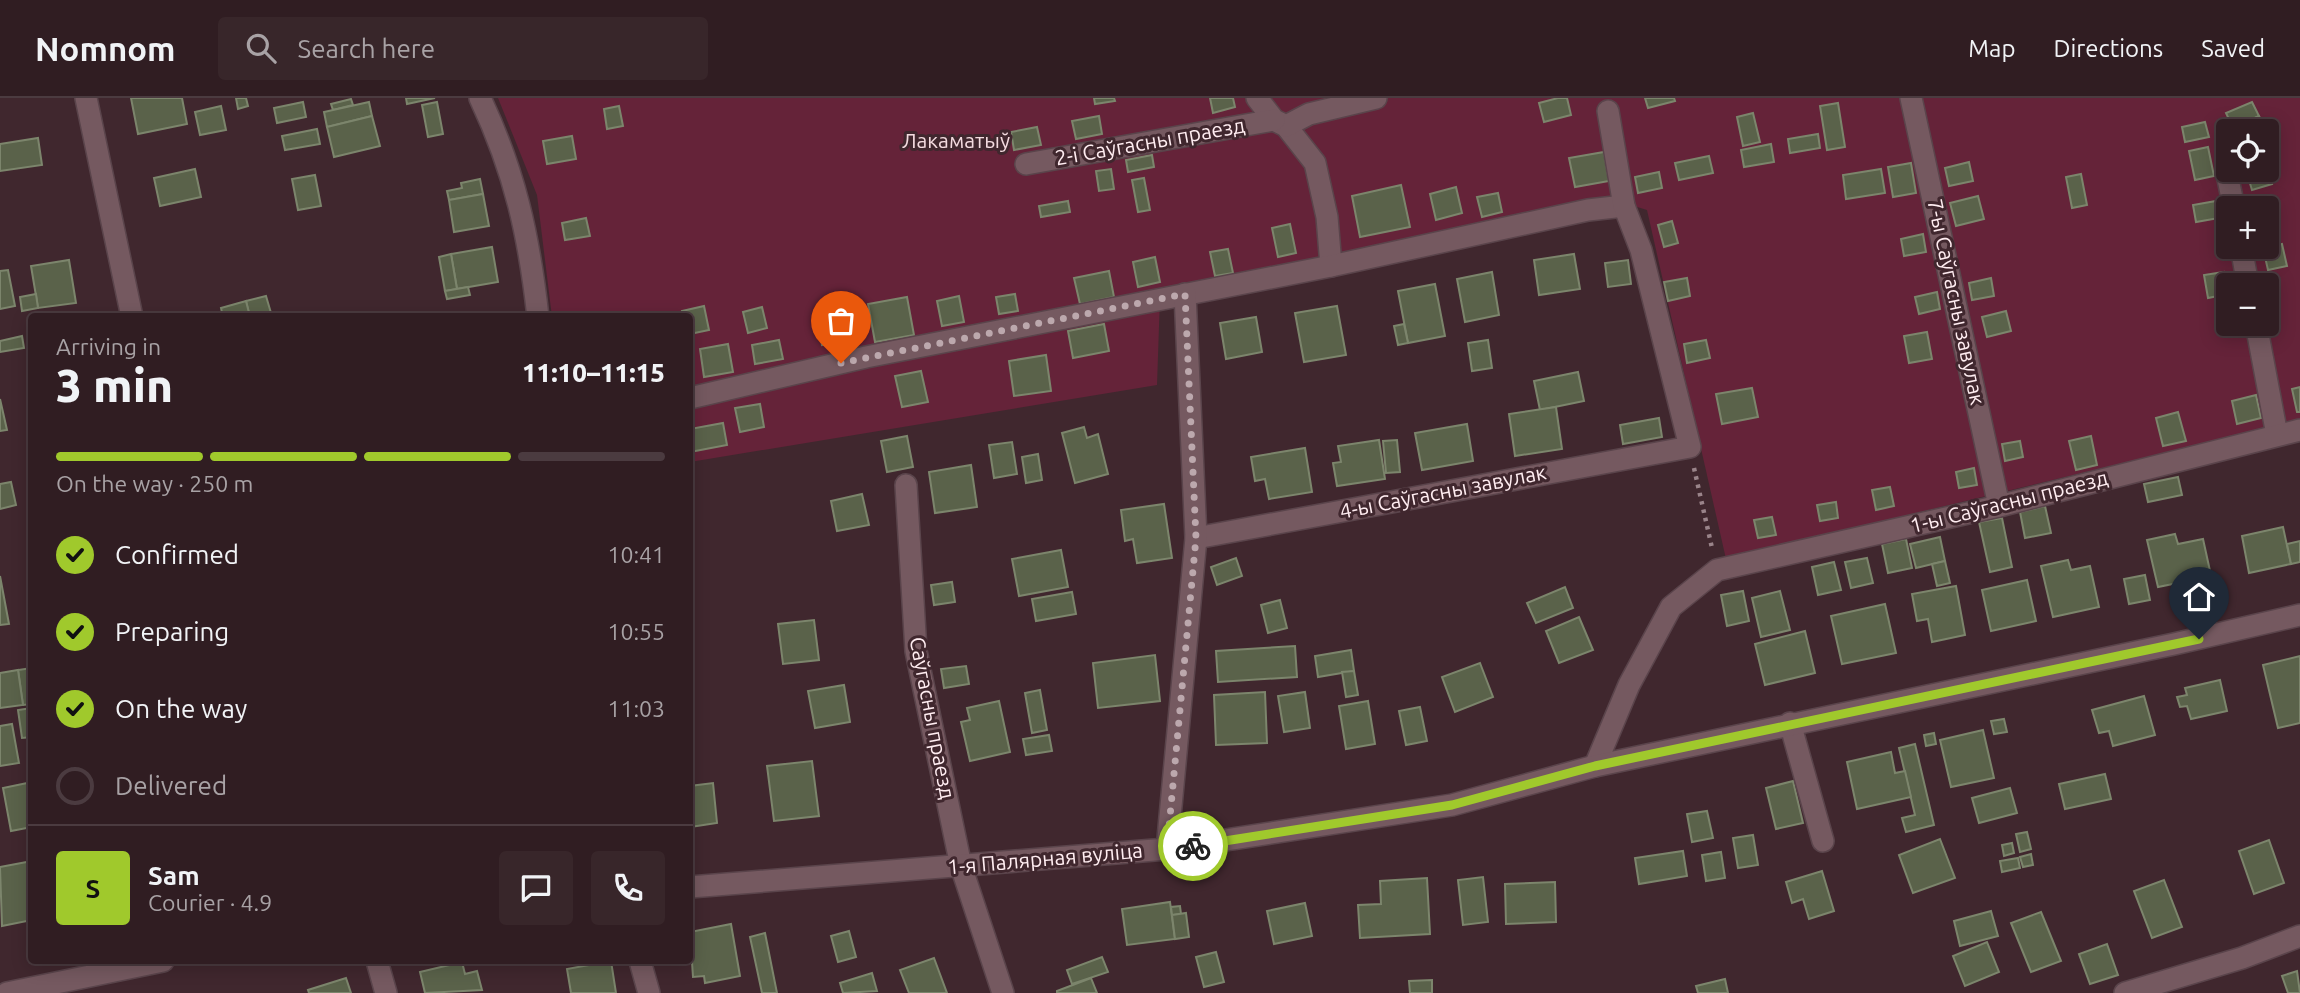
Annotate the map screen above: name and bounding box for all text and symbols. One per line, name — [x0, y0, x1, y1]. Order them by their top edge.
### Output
search box — [218, 17, 708, 80]
icon: search — [242, 29, 280, 67]
text: Nomnom — [35, 30, 176, 67]
text: Search here — [298, 34, 435, 63]
text: Map — [1968, 35, 2015, 62]
text: Directions — [2053, 35, 2163, 62]
text: Saved — [2201, 35, 2265, 62]
street label: 2-і Саўгасны праезд — [1053, 112, 1247, 170]
map controls — [2216, 119, 2279, 336]
button: locate — [2216, 119, 2279, 182]
park label: Лакаматыў — [902, 128, 1010, 152]
button: + — [2216, 196, 2279, 259]
street label: 7-ы Саўгасны завулак — [1923, 197, 1991, 407]
button: − — [2216, 273, 2279, 336]
pin — [811, 291, 871, 363]
icon: bag — [822, 302, 860, 340]
text: Arriving in — [56, 334, 161, 359]
text: 11:10–11:15 — [522, 358, 665, 387]
text: 3 min — [56, 359, 173, 411]
street label: 4-ы Саўгасны завулак — [1337, 459, 1548, 523]
street label: 1-ы Саўгасны праезд — [1907, 465, 2110, 537]
text: On the way · 250 m — [56, 471, 253, 496]
icon: check — [56, 536, 94, 574]
text: Confirmed — [115, 540, 239, 569]
text: 10:41 — [607, 542, 665, 567]
pin — [2169, 567, 2229, 639]
icon: home — [2180, 578, 2218, 616]
icon: check — [56, 613, 94, 651]
text: Preparing — [115, 617, 229, 646]
text: 10:55 — [607, 619, 665, 644]
street label: Саўгасны праезд — [905, 635, 960, 801]
icon: check — [56, 690, 94, 728]
text: On the way — [115, 694, 247, 723]
text: 11:03 — [607, 696, 665, 721]
text: Delivered — [115, 771, 227, 800]
courier — [1158, 811, 1228, 881]
icon: bike — [1174, 827, 1212, 865]
street label: 1-я Палярная вуліца — [946, 838, 1144, 879]
button: chat — [499, 851, 573, 925]
button: phone — [591, 851, 665, 925]
text: Sam — [148, 861, 200, 890]
text: S — [86, 874, 100, 903]
text: Courier · 4.9 — [148, 890, 272, 915]

